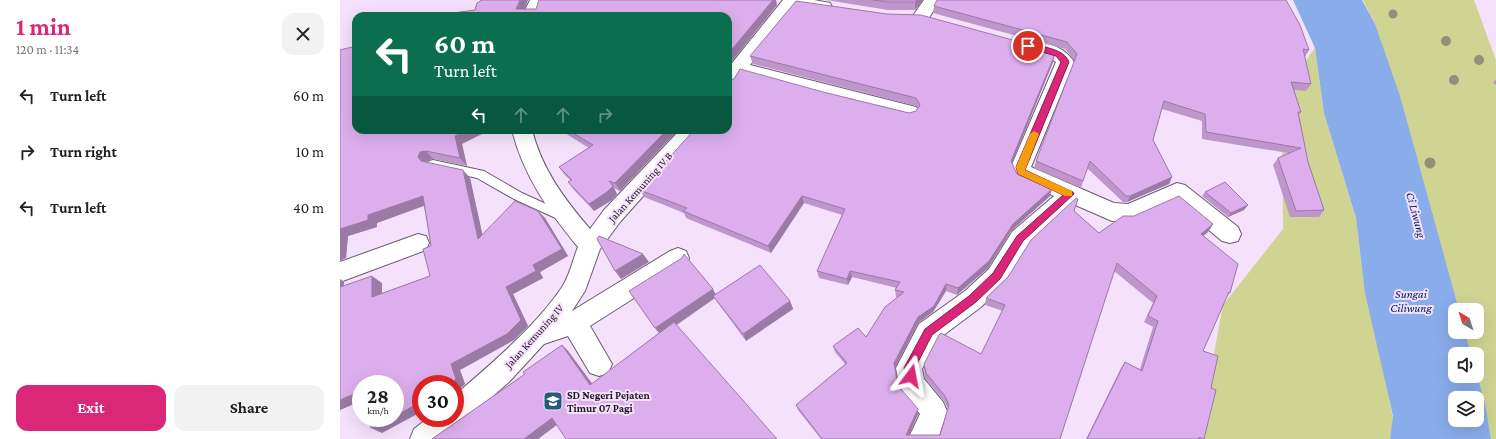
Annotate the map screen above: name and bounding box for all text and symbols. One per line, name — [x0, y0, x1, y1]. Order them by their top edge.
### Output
text: 1 min — [16, 13, 71, 40]
button: close — [282, 13, 324, 55]
icon: left — [368, 28, 420, 80]
text: 60 m — [434, 28, 495, 59]
pin — [1011, 29, 1045, 63]
icon: arrive — [1017, 35, 1039, 57]
text: 120 m · 11:34 — [16, 42, 79, 57]
text: Turn left — [434, 61, 497, 81]
icon: left — [16, 85, 38, 107]
text: Turn left — [50, 88, 106, 104]
text: 60 m — [293, 88, 324, 104]
icon: left — [468, 104, 490, 126]
icon: ahead — [510, 104, 532, 126]
icon: ahead — [552, 104, 574, 126]
icon: right — [594, 104, 616, 126]
icon: right — [16, 141, 38, 163]
text: Turn right — [50, 144, 117, 160]
text: 10 m — [296, 144, 324, 160]
street label: Jalan Kemuning IV B — [605, 150, 675, 226]
water label: Ci Liwung — [1403, 191, 1429, 240]
icon: left — [16, 197, 38, 219]
text: Turn left — [50, 200, 106, 216]
text: 40 m — [293, 200, 324, 216]
water label: Sungai Ciliwung — [1390, 287, 1432, 315]
street label: Jalan Kemuning IV — [502, 301, 567, 372]
north arrow — [1448, 303, 1484, 339]
map controls — [1448, 303, 1484, 427]
button: sound — [1448, 347, 1484, 383]
position arrow — [890, 355, 932, 397]
speed limit sign: 30 — [412, 375, 464, 427]
button: Exit — [16, 385, 166, 431]
button: Share — [174, 385, 324, 431]
text: 28 — [367, 385, 389, 407]
place label: SD Negeri Pejaten Timur 07 Pagi — [567, 389, 650, 414]
school or university icon: SD Negeri Pejaten Timur 07 Pagi — [542, 390, 564, 412]
button: layers — [1448, 391, 1484, 427]
text: km/h — [367, 405, 389, 416]

